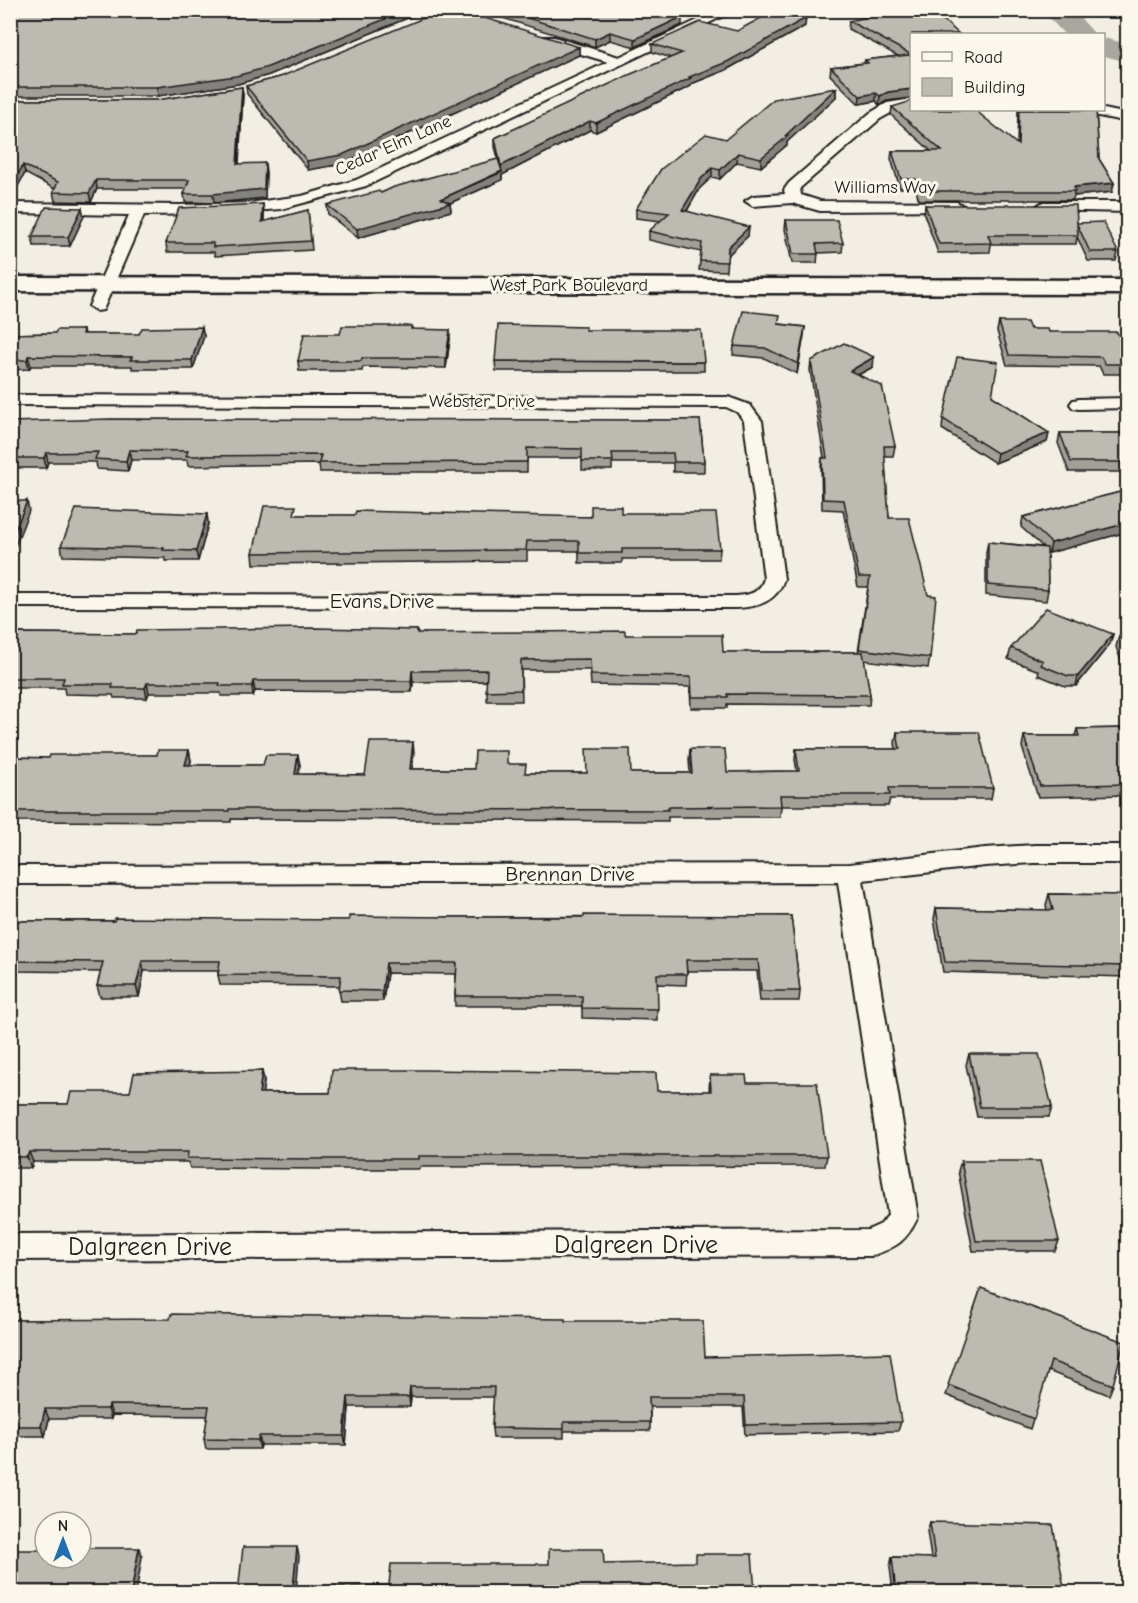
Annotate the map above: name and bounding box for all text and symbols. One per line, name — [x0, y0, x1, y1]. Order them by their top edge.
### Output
legend — [910, 33, 1105, 111]
text: Road — [964, 47, 1003, 68]
text: Building — [964, 77, 1026, 98]
street label: Cedar Elm Lane — [332, 111, 454, 180]
street label: Williams Way — [834, 177, 936, 198]
street label: West Park Boulevard — [490, 275, 648, 296]
street label: Webster Drive — [429, 391, 535, 412]
street label: Evans Drive — [330, 589, 434, 613]
street label: Brennan Drive — [505, 862, 635, 886]
street label: Dalgreen Drive — [554, 1230, 718, 1260]
street label: Dalgreen Drive — [68, 1232, 232, 1262]
north arrow — [33, 1510, 93, 1570]
text: N — [58, 1517, 68, 1535]

